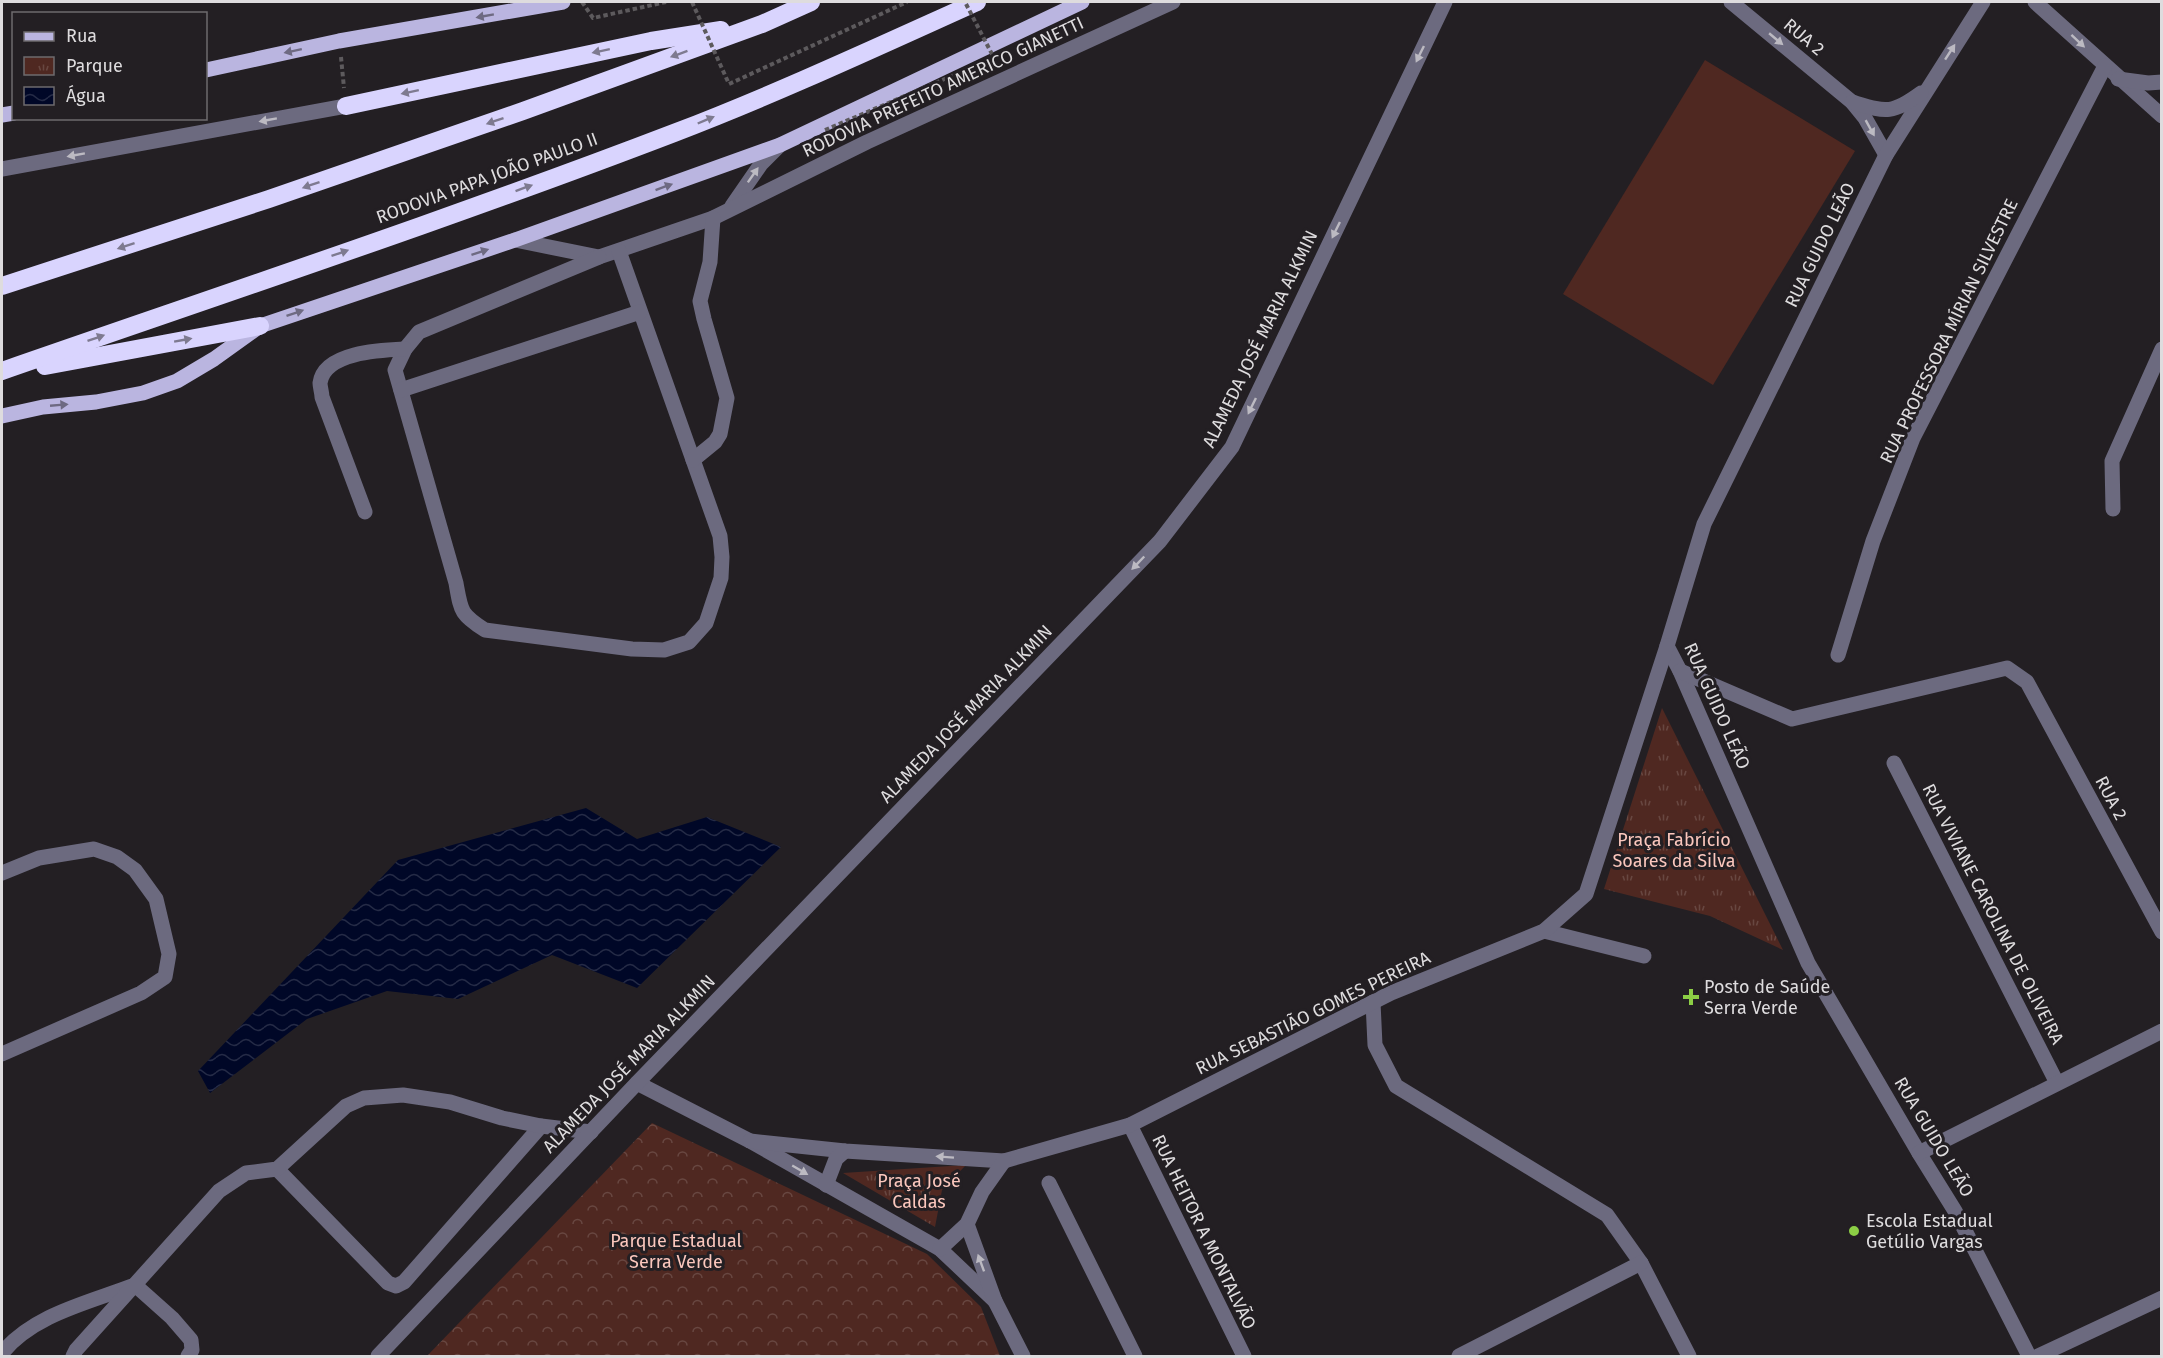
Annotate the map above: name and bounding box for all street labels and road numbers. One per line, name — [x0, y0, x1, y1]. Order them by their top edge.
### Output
street label: RODOVIA PREFEITO AMERICO GIANETTI — [799, 12, 1087, 162]
street label: RUA 2 — [1779, 14, 1829, 60]
street label: RODOVIA PAPA JOÃO PAULO II — [373, 127, 601, 228]
street label: RUA GUIDO LEÃO — [1779, 179, 1860, 311]
street label: RUA PROFESSORA MÍRIAN SILVESTRE — [1874, 195, 2023, 467]
street label: ALAMEDA JOSÉ MARIA ALKMIN — [1197, 226, 1322, 451]
street label: ALAMEDA JOSÉ MARIA ALKMIN — [874, 620, 1057, 808]
street label: RUA GUIDO LEÃO — [1679, 639, 1756, 773]
street label: RUA 2 — [2090, 772, 2132, 824]
street label: RUA VIVIANE CAROLINA DE OLIVEIRA — [1918, 780, 2069, 1048]
street label: RUA SEBASTIÃO GOMES PEREIRA — [1192, 945, 1435, 1080]
street label: ALAMEDA JOSÉ MARIA ALKMIN — [537, 970, 720, 1158]
street label: RUA GUIDO LEÃO — [1890, 1072, 1979, 1201]
street label: RUA HEITOR A MONTALVÃO — [1147, 1131, 1262, 1333]

